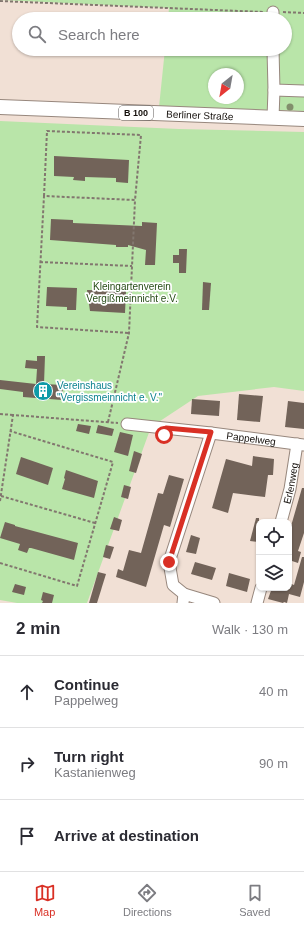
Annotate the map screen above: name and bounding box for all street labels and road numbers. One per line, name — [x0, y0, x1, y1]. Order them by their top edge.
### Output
road number: B 100 — [119, 106, 153, 120]
street label: Berliner Straße — [166, 108, 234, 122]
street label: Pappelweg — [226, 430, 276, 447]
street label: Erlenweg — [281, 462, 300, 505]

